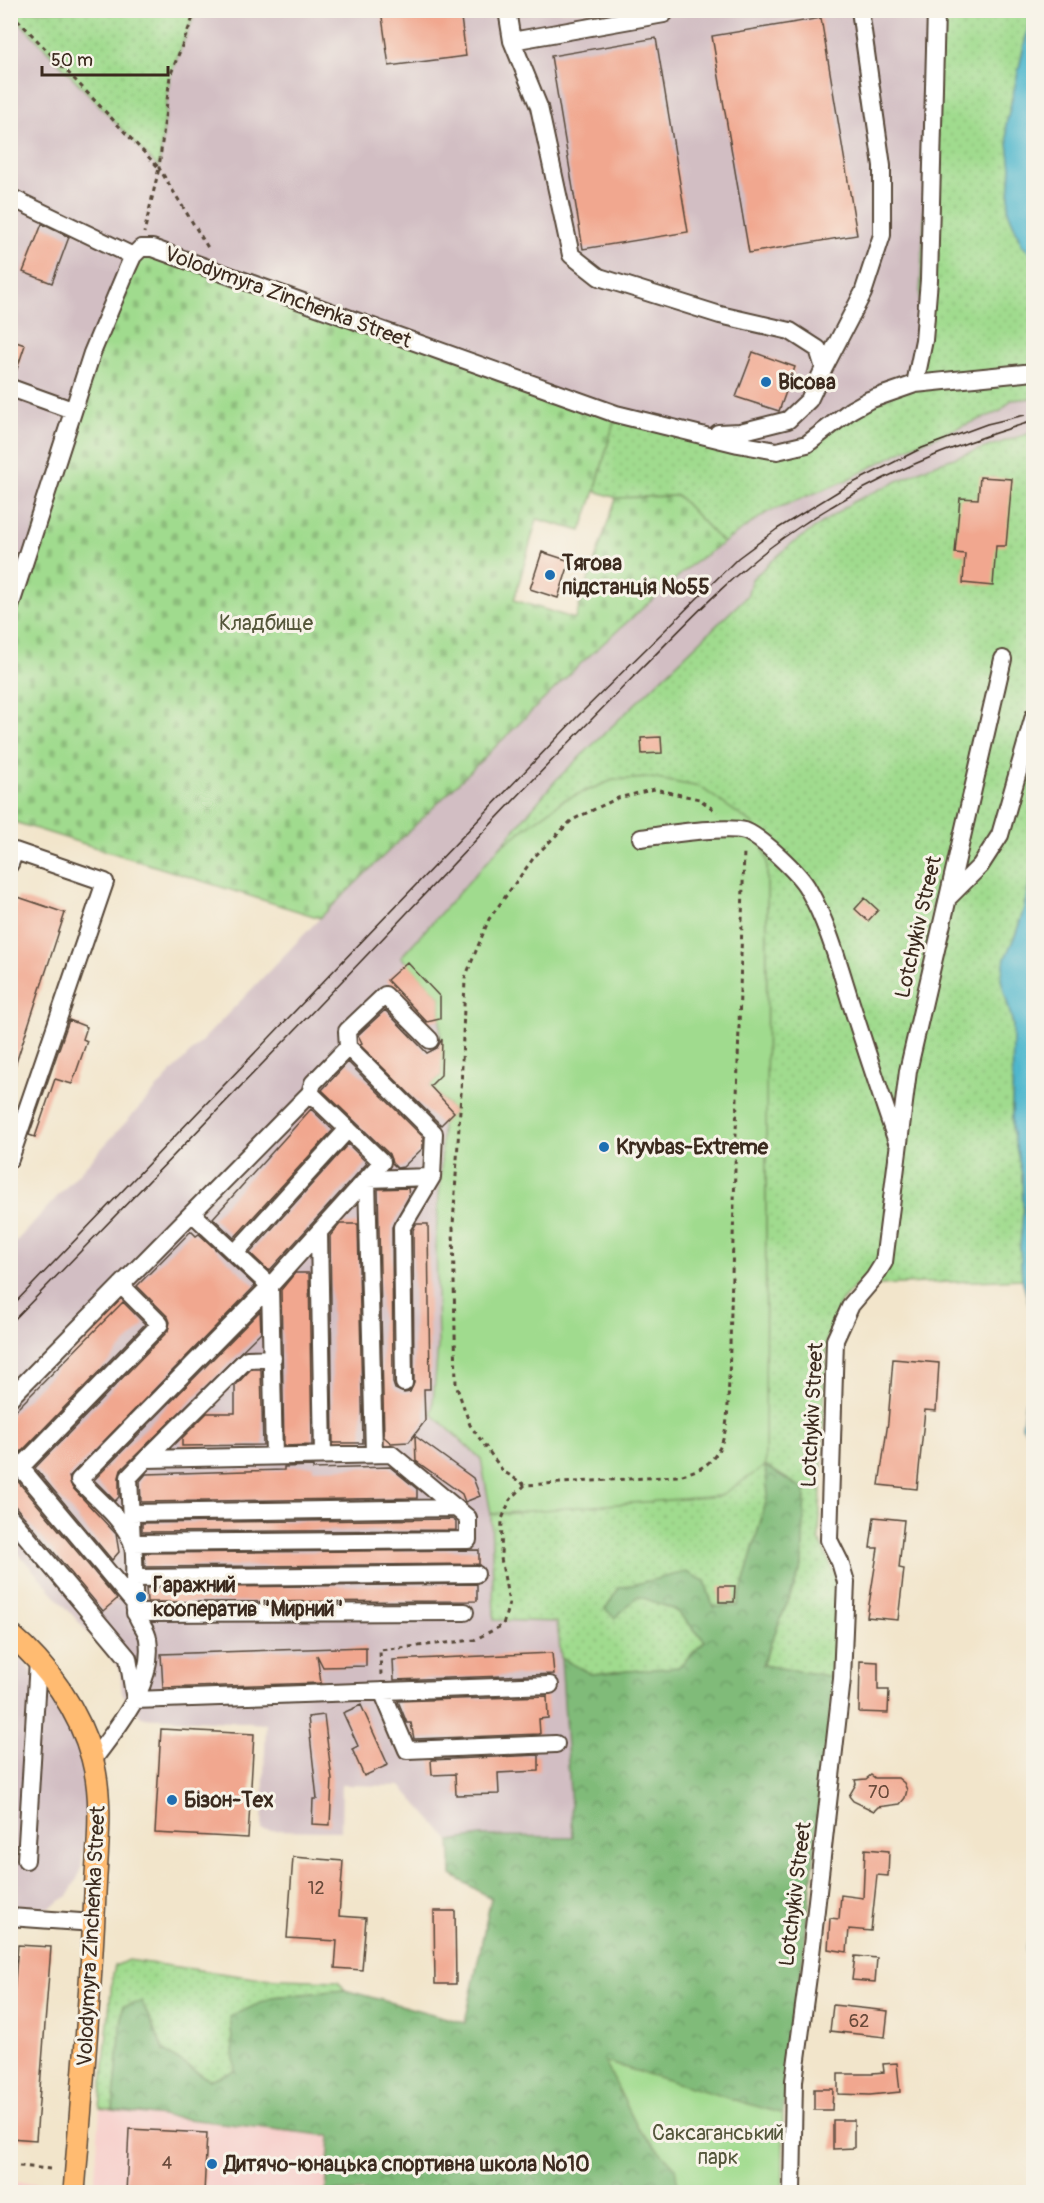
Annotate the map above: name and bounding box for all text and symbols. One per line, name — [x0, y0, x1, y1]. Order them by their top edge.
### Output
scale bar — [42, 39, 168, 77]
text: 50 m — [51, 49, 93, 72]
street label: Volodymyra Zinchenka Street — [161, 240, 416, 355]
place label: Вісова — [778, 369, 836, 396]
marker: Вісова — [759, 375, 773, 389]
place label: Тягова підстанція №55 — [561, 550, 710, 601]
marker: Тягова підстанція №55 — [543, 568, 557, 582]
park label: Кладбище — [219, 610, 314, 637]
street label: Lotchykiv Street — [889, 853, 948, 1001]
place label: Kryvbas-Extreme — [616, 1134, 769, 1161]
marker: Kryvbas-Extreme — [597, 1140, 611, 1154]
street label: Lotchykiv Street — [795, 1341, 830, 1488]
place label: Гаражний кооператив "Мирний" — [153, 1572, 343, 1623]
marker: Гаражний кооператив "Мирний" — [134, 1590, 148, 1604]
house number: 70 — [868, 1781, 890, 1804]
place label: Бізон-Тех — [184, 1787, 274, 1814]
marker: Бізон-Тех — [165, 1793, 179, 1807]
street label: Volodymyra Zinchenka Street — [71, 1805, 112, 2067]
street label: Lotchykiv Street — [773, 1820, 818, 1968]
house number: 12 — [307, 1877, 325, 1900]
house number: 62 — [849, 2010, 869, 2033]
park label: Саксаганський парк — [652, 2120, 784, 2171]
place label: Дитячо-юнацька спортивна школа №10 — [222, 2151, 590, 2178]
house number: 4 — [162, 2152, 173, 2175]
marker: Дитячо-юнацька спортивна школа №10 — [205, 2157, 219, 2171]

